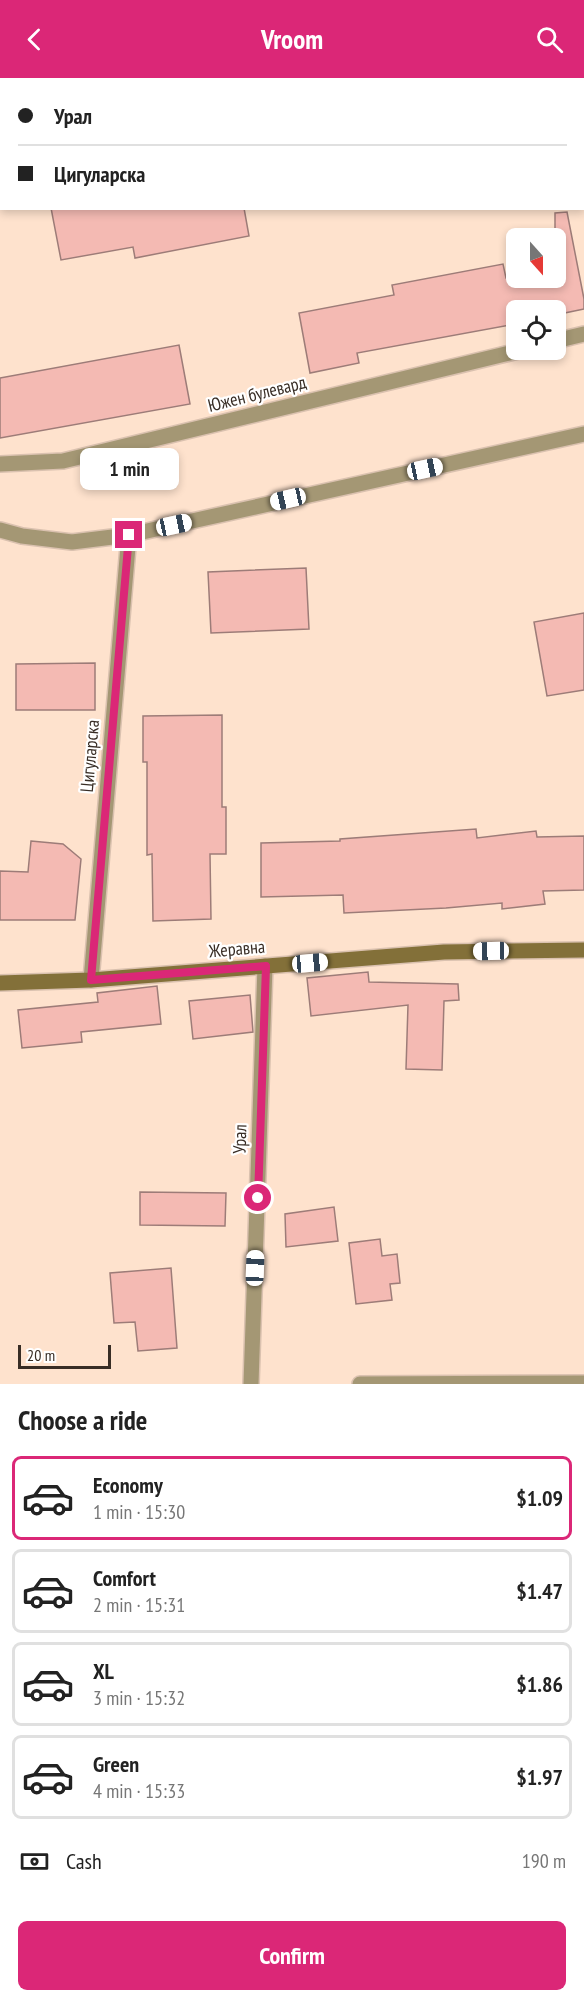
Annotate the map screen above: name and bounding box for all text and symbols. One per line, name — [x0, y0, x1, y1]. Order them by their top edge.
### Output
text: Vroom — [261, 22, 323, 56]
icon: back — [18, 23, 51, 56]
icon: search — [533, 23, 566, 56]
text: Урал — [54, 102, 92, 130]
text: Цигуларска — [54, 160, 145, 188]
north arrow — [506, 228, 566, 288]
map controls — [506, 228, 566, 360]
button: locate — [506, 300, 566, 360]
street label: Южен булевард — [205, 370, 309, 417]
callout: 1 min — [80, 448, 178, 490]
text: 1 min — [109, 456, 150, 482]
car — [406, 456, 444, 482]
car — [268, 486, 308, 512]
car — [155, 512, 193, 538]
route end — [115, 521, 142, 548]
street label: Цигуларска — [75, 719, 104, 793]
street label: Жеравна — [207, 935, 266, 962]
car — [473, 942, 509, 960]
car — [291, 952, 329, 974]
street label: Урал — [227, 1124, 252, 1154]
route start — [244, 1184, 271, 1211]
car — [245, 1250, 265, 1286]
scale bar — [18, 1342, 111, 1370]
text: 20 m — [27, 1345, 55, 1365]
text: Choose a ride — [18, 1403, 147, 1437]
icon: car — [21, 1471, 75, 1525]
text: Economy — [93, 1471, 163, 1499]
text: $1.09 — [516, 1484, 563, 1512]
text: 1 min · 15:30 — [93, 1499, 185, 1525]
icon: car — [21, 1564, 75, 1618]
text: Comfort — [93, 1564, 156, 1592]
text: $1.47 — [516, 1577, 563, 1605]
text: 2 min · 15:31 — [93, 1592, 185, 1618]
icon: car — [21, 1657, 75, 1711]
text: XL — [93, 1657, 114, 1685]
text: $1.86 — [516, 1670, 563, 1698]
text: 3 min · 15:32 — [93, 1685, 185, 1711]
icon: car — [21, 1750, 75, 1804]
text: Green — [93, 1750, 139, 1778]
text: $1.97 — [516, 1763, 563, 1791]
text: 4 min · 15:33 — [93, 1778, 185, 1804]
icon: cash — [18, 1845, 51, 1878]
text: Cash — [66, 1847, 102, 1875]
text: 190 m — [522, 1848, 566, 1874]
button: Confirm — [18, 1921, 566, 1990]

